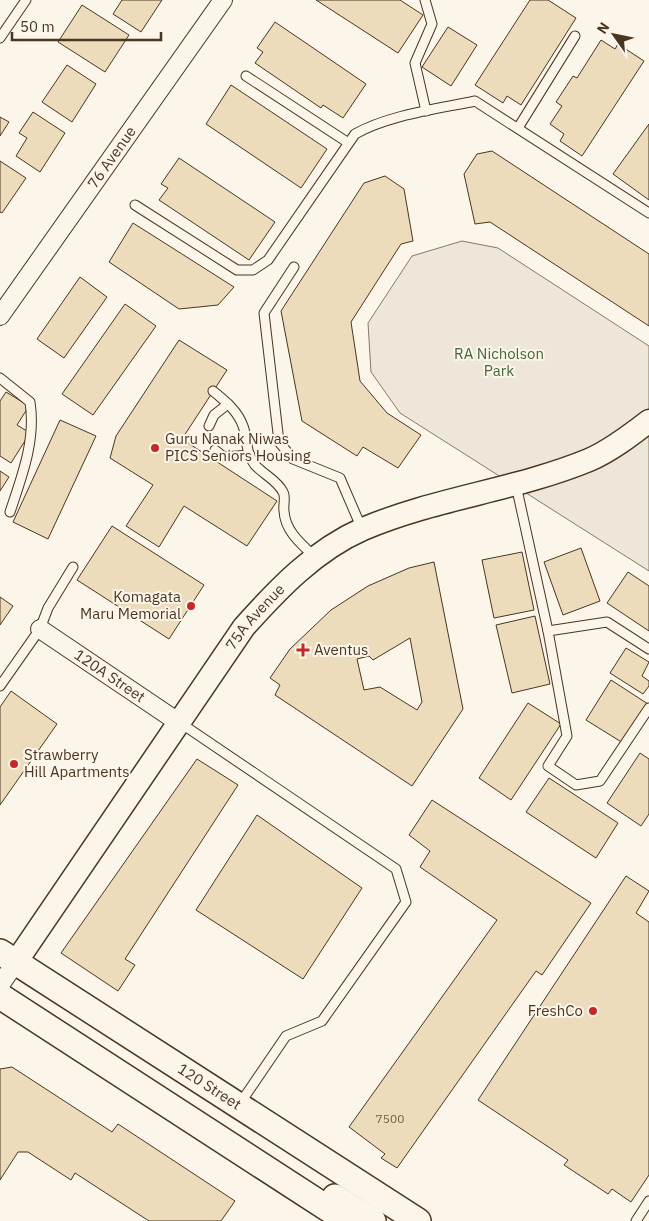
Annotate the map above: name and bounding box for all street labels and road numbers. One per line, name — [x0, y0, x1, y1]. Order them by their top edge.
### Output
street label: 76 Avenue — [83, 122, 140, 192]
street label: 75A Avenue — [221, 580, 288, 653]
street label: 120A Street — [71, 645, 149, 706]
street label: 120 Street — [174, 1059, 245, 1114]

